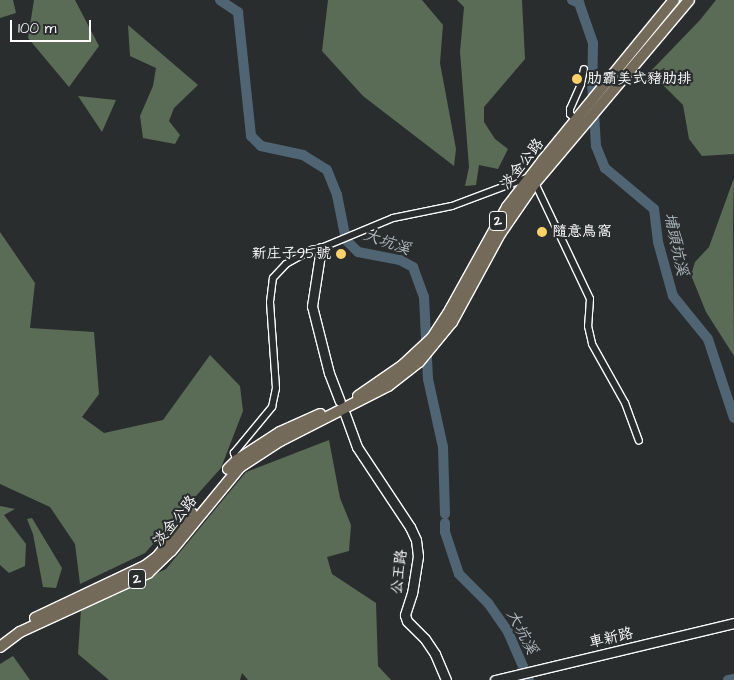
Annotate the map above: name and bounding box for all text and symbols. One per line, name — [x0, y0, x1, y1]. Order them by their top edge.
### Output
scale bar — [12, 10, 94, 42]
text: 100 m — [18, 18, 57, 39]
place label: 肋霸美式豬肋排 — [587, 70, 692, 88]
marker: 肋霸美式豬肋排 — [571, 73, 583, 85]
street label: 淡金公路 — [496, 135, 548, 193]
road number: 2 — [488, 210, 508, 232]
water label: 埔頭坑溪 — [660, 211, 692, 277]
place label: 隨意鳥窩 — [552, 223, 612, 241]
water label: 大坑溪 — [361, 225, 413, 259]
marker: 隨意鳥窩 — [536, 226, 548, 238]
place label: 新庄子95號 — [252, 245, 331, 263]
marker: 新庄子95號 — [335, 248, 347, 260]
street label: 淡金公路 — [149, 492, 201, 550]
street label: 公王路 — [387, 549, 411, 595]
road number: 2 — [127, 568, 147, 590]
water label: 大坑溪 — [502, 606, 542, 658]
street label: 車新路 — [587, 624, 635, 652]

